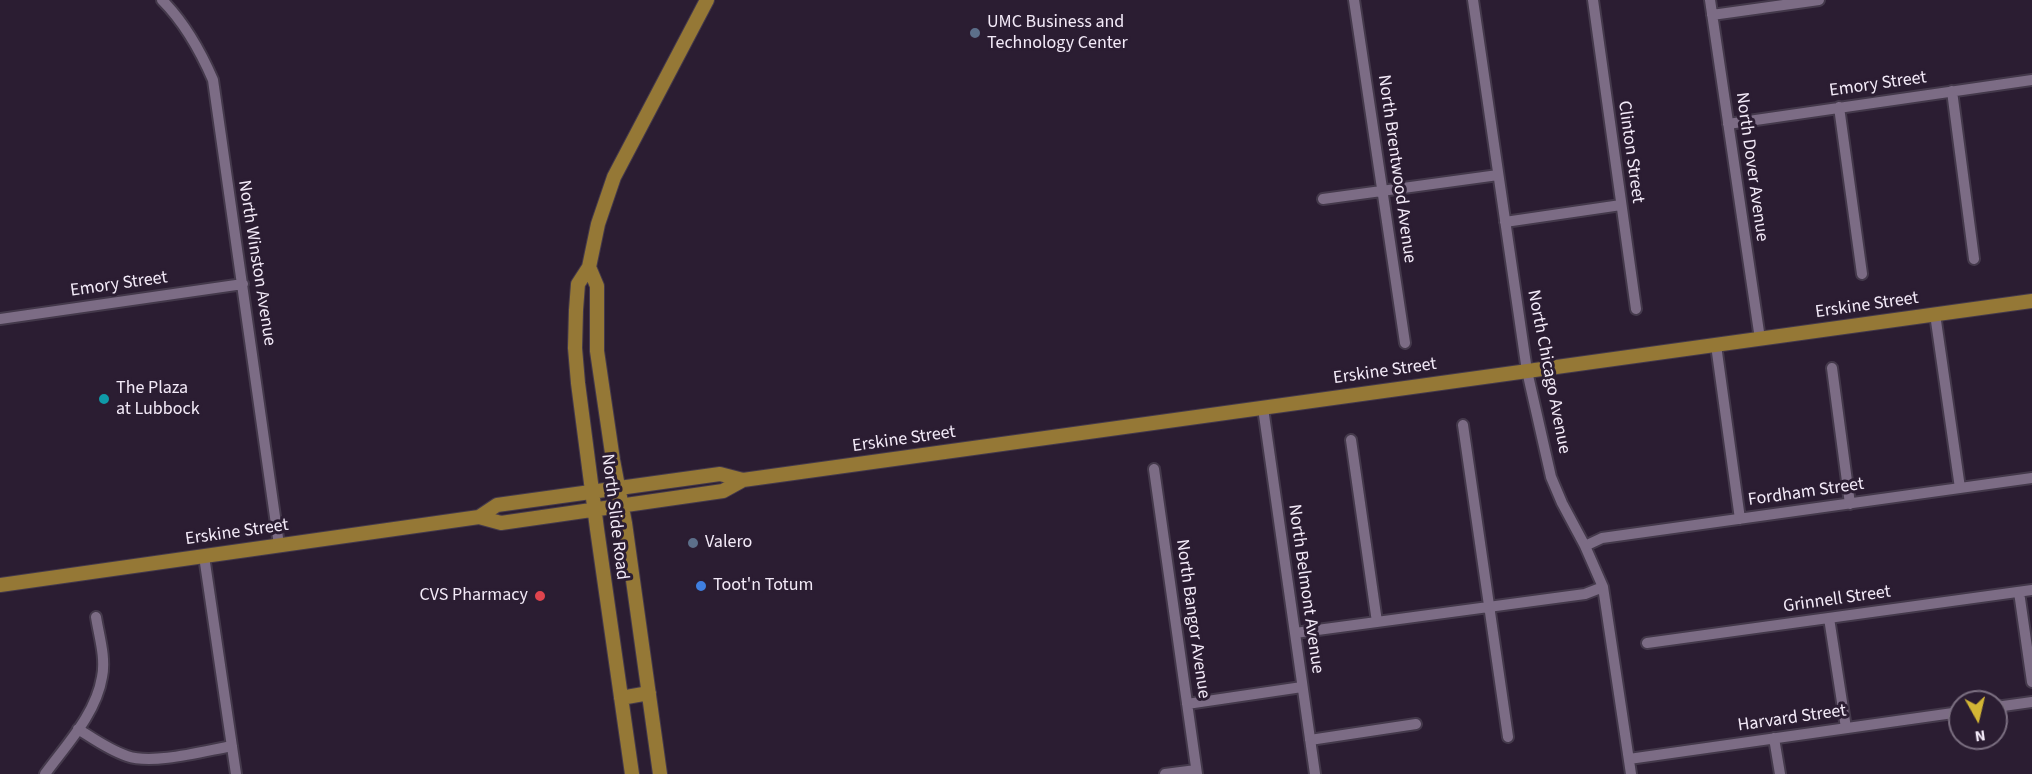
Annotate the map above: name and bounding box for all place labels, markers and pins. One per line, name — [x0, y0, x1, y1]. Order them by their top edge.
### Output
place label: UMC Business and Technology Center — [987, 12, 1128, 54]
marker: UMC Business and Technology Center — [968, 26, 982, 40]
place label: The Plaza at Lubbock — [116, 378, 200, 420]
marker: The Plaza at Lubbock — [97, 392, 111, 406]
place label: Valero — [705, 532, 752, 554]
marker: Valero — [686, 536, 700, 550]
place label: Toot'n Totum — [713, 575, 813, 597]
marker: Toot'n Totum — [694, 579, 708, 593]
place label: CVS Pharmacy — [419, 585, 528, 607]
marker: CVS Pharmacy — [533, 589, 547, 603]

